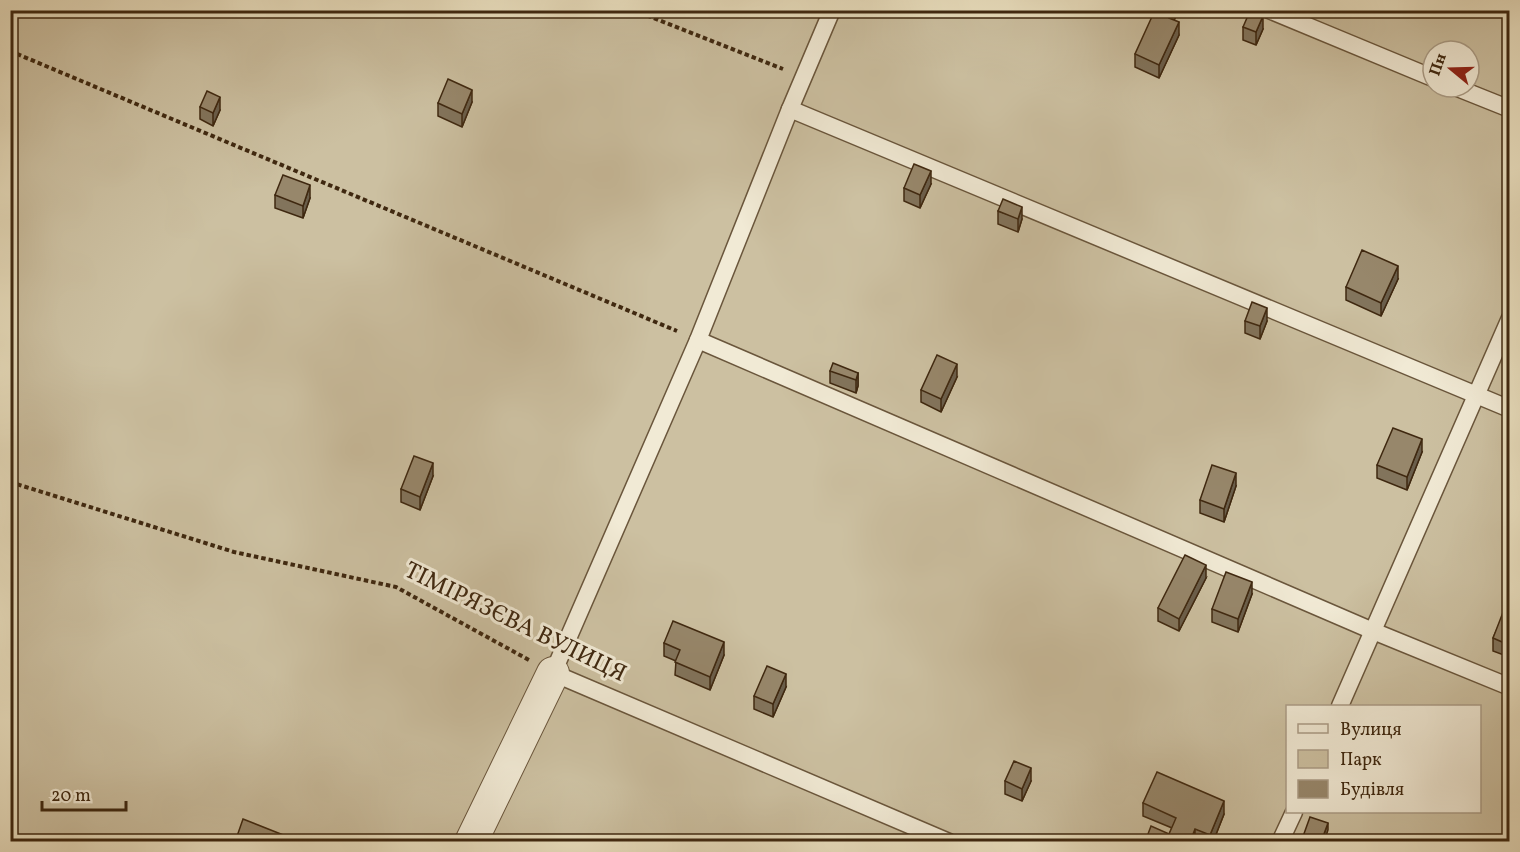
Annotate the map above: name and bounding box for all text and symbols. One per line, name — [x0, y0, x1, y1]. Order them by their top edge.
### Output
north arrow — [1421, 39, 1481, 99]
text: Пн — [1425, 50, 1453, 79]
street label: ТІМІРЯЗЄВА ВУЛИЦЯ — [398, 554, 632, 692]
legend — [1286, 705, 1481, 813]
text: Вулиця — [1340, 718, 1402, 743]
text: Парк — [1340, 748, 1382, 773]
scale bar — [42, 774, 126, 812]
text: Будівля — [1340, 778, 1404, 803]
text: 20 m — [51, 784, 91, 809]

